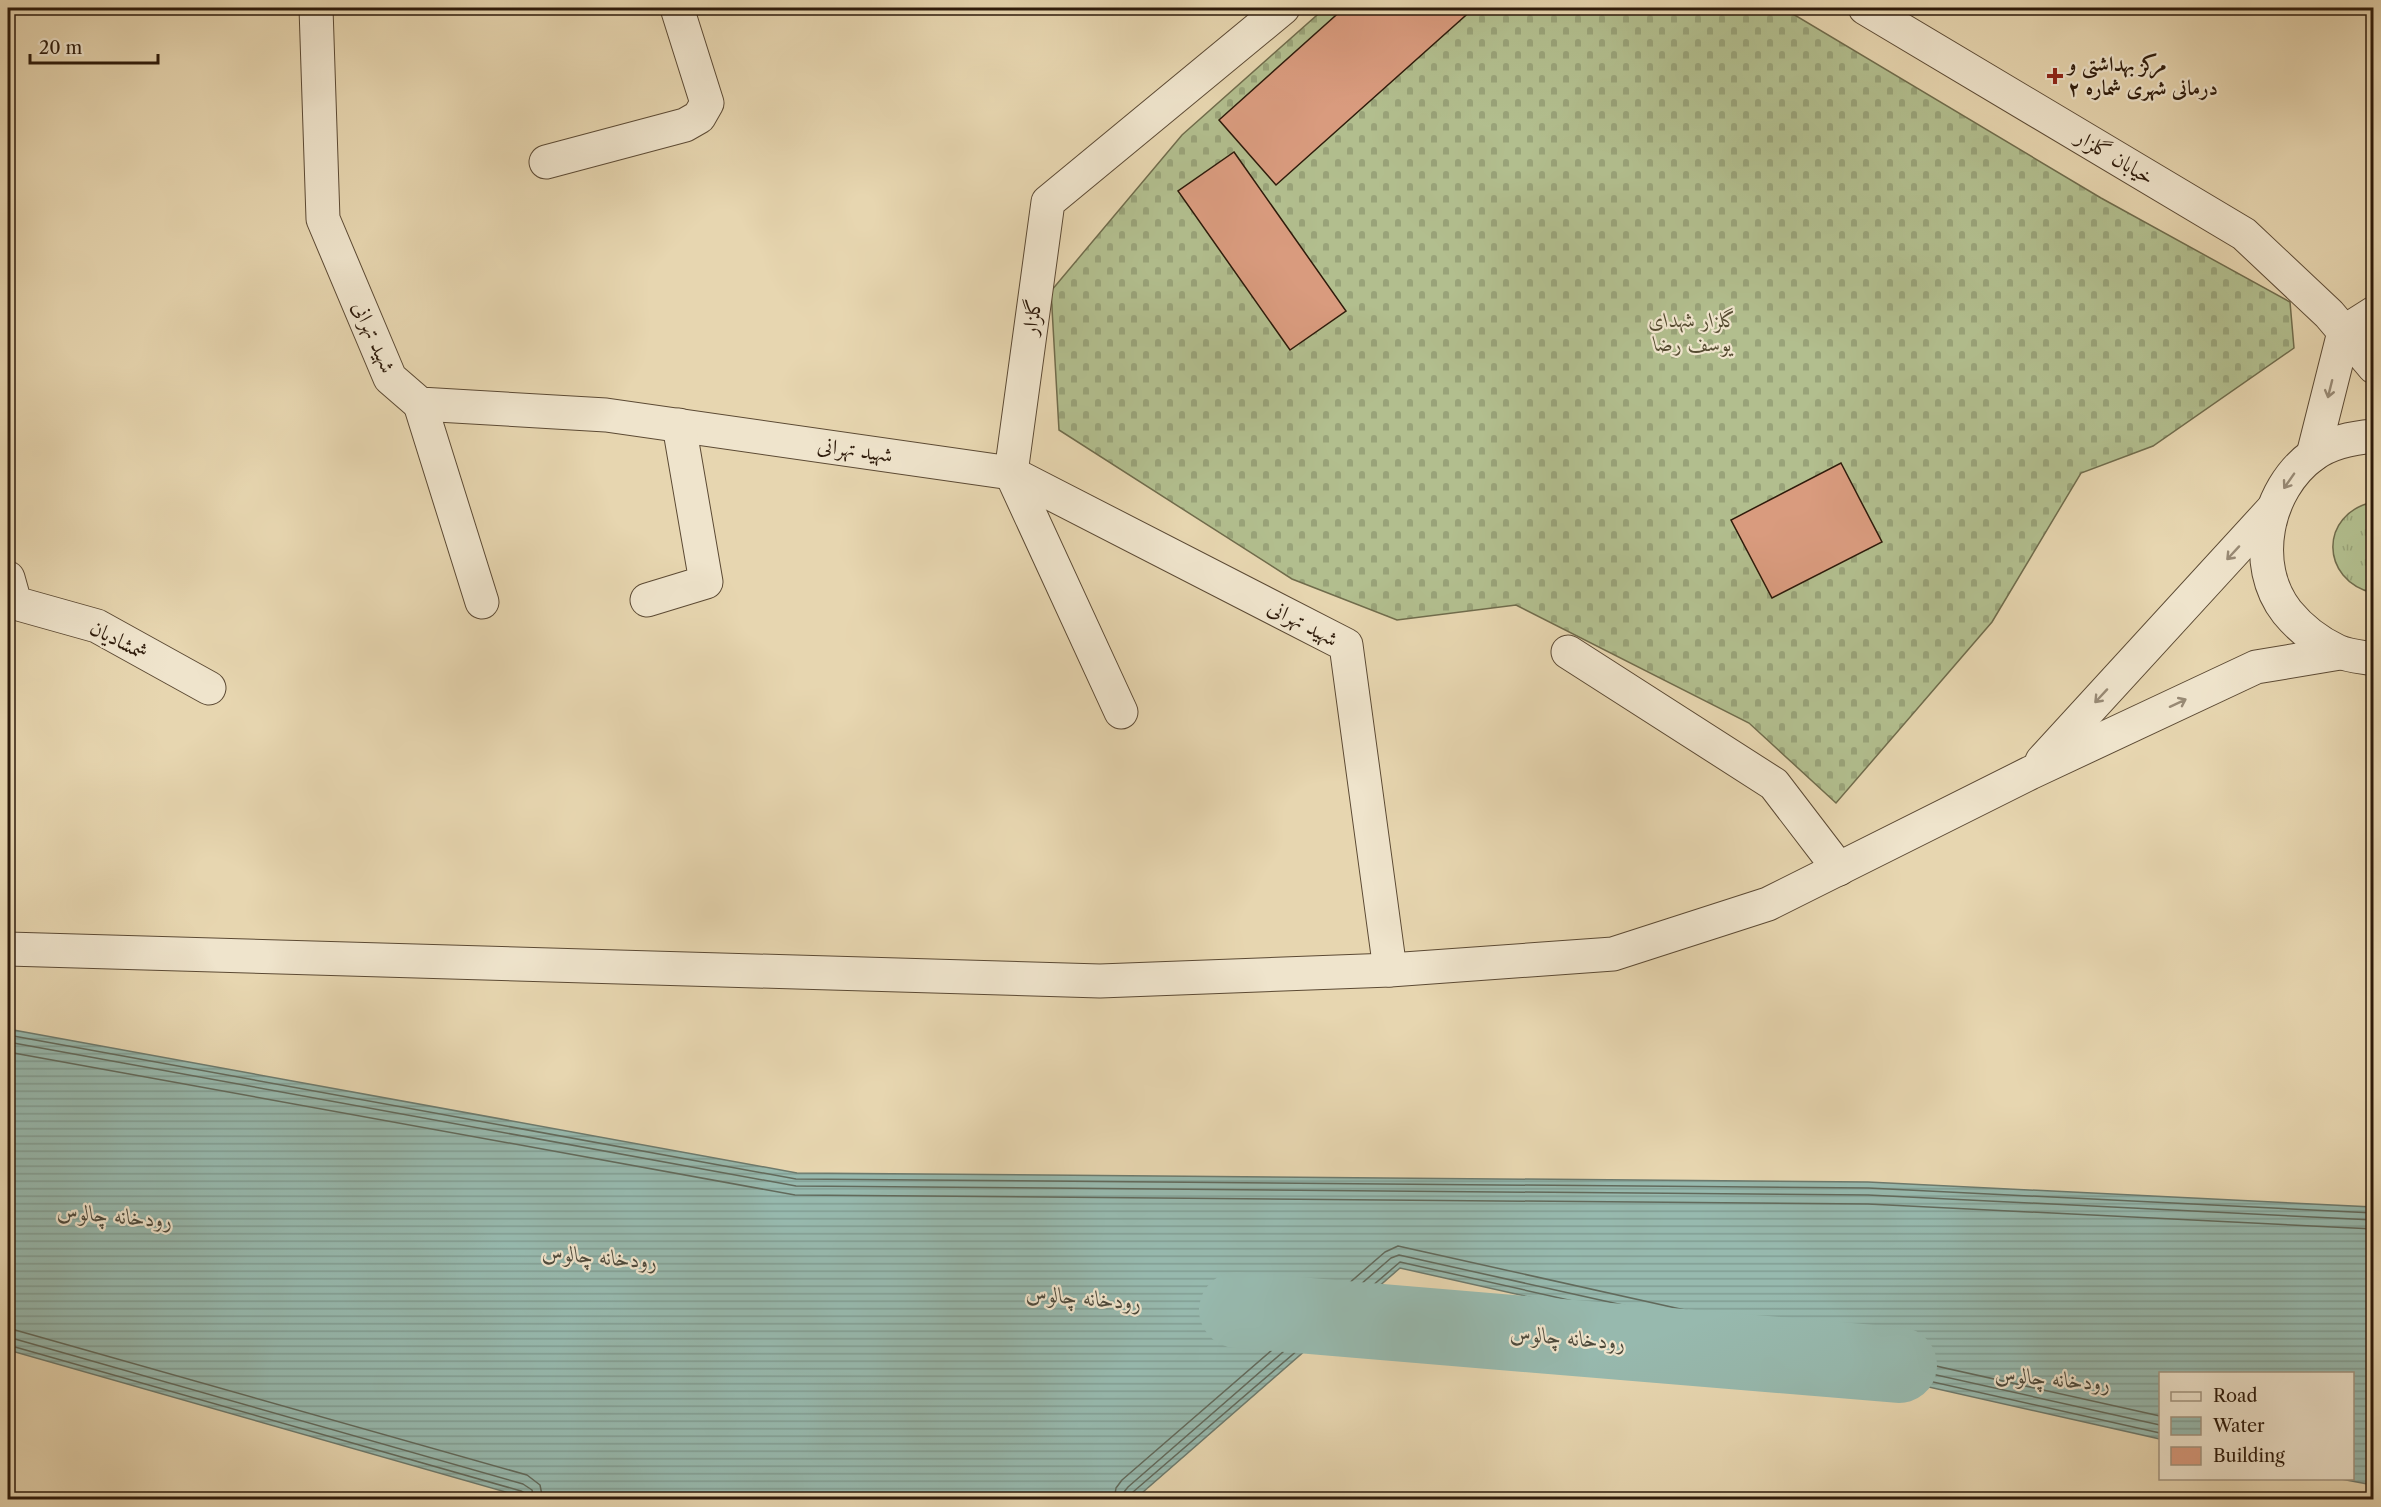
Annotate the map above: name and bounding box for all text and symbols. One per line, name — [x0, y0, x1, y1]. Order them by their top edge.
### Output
scale bar — [30, 27, 158, 65]
text: 20 m — [39, 37, 83, 59]
place label: مرکز بهداشتی و درمانی شهری شماره ۲ — [2066, 51, 2218, 102]
marker: مرکز بهداشتی و درمانی شهری شماره ۲ — [2046, 67, 2064, 85]
street label: خیابان گلزار — [2069, 123, 2159, 190]
street label: شهید تهرانی — [346, 297, 401, 377]
street label: گلزار — [1016, 297, 1047, 339]
park label: گلزار شهدای یوسف رضا — [1648, 307, 1738, 357]
one-way arrow — [2323, 379, 2335, 398]
street label: شهید تهرانی — [816, 432, 894, 469]
one-way arrow — [2283, 473, 2295, 489]
one-way arrow — [2226, 545, 2240, 560]
street label: شهید تهرانی — [1263, 594, 1343, 653]
street label: شمشادیان — [86, 614, 152, 666]
one-way arrow — [2094, 689, 2108, 704]
one-way arrow — [2169, 697, 2187, 709]
water label: رودخانه چالوس — [56, 1197, 174, 1236]
water label: رودخانه چالوس — [541, 1238, 659, 1277]
water label: رودخانه چالوس — [1025, 1279, 1143, 1318]
water label: رودخانه چالوس — [1509, 1319, 1627, 1358]
water label: رودخانه چالوس — [1994, 1360, 2112, 1399]
legend — [2159, 1372, 2354, 1480]
text: Road — [2213, 1385, 2258, 1407]
text: Water — [2212, 1415, 2265, 1437]
text: Building — [2213, 1445, 2285, 1467]

